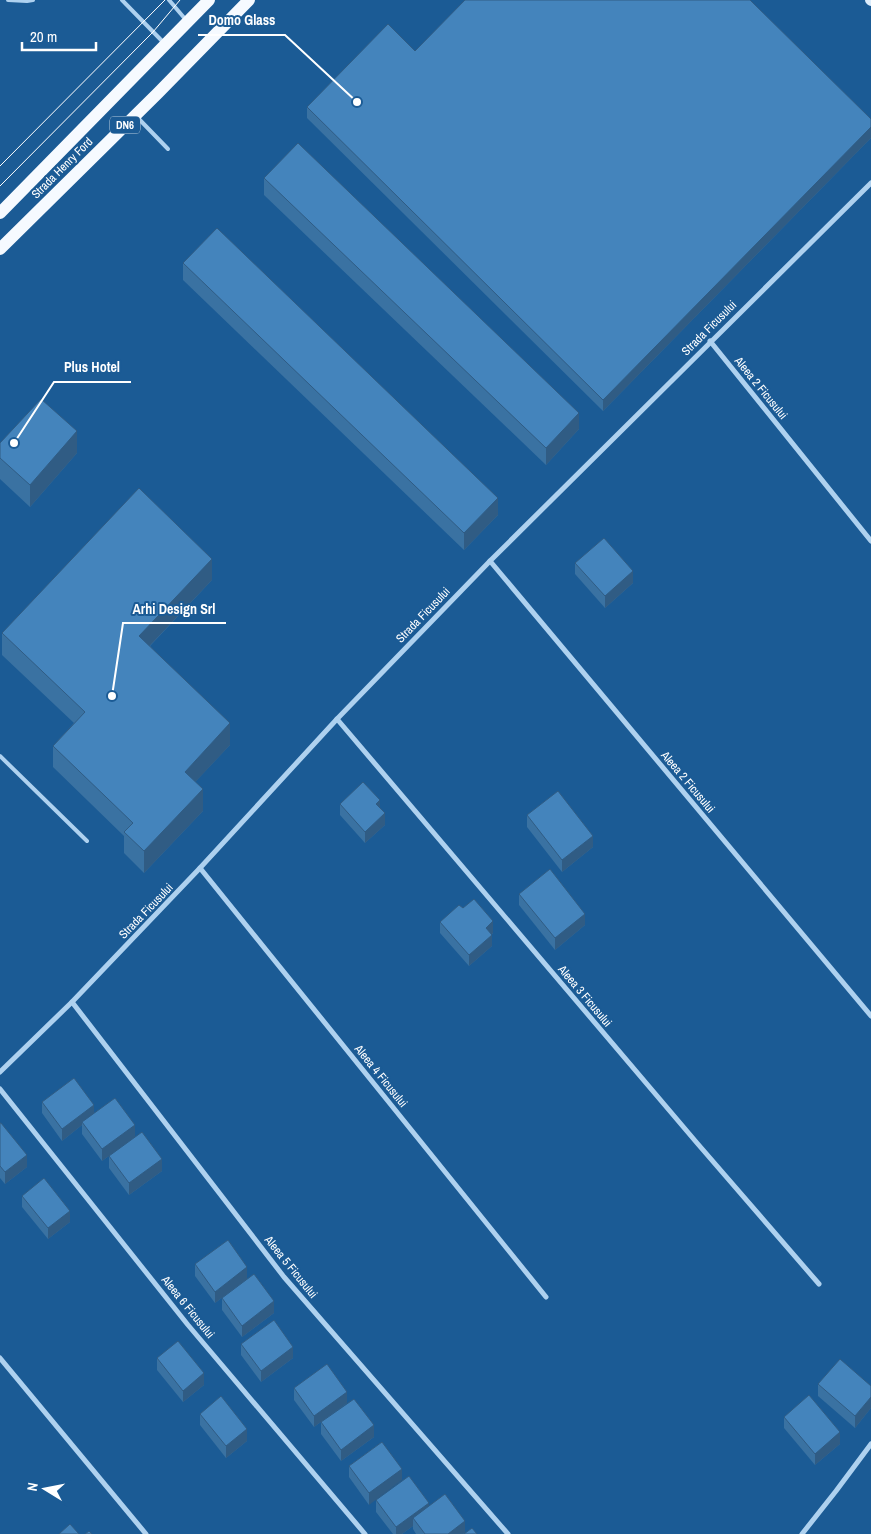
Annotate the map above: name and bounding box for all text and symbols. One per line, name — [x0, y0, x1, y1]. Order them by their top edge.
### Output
callout: Domo Glass — [198, 6, 285, 35]
text: Domo Glass — [209, 11, 276, 29]
scale bar — [22, 20, 96, 52]
text: 20 m — [30, 26, 57, 47]
road number: DN6 — [110, 116, 140, 134]
street label: Strada Henry Ford — [28, 134, 96, 202]
street label: Strada Ficusului — [678, 297, 740, 359]
callout: Plus Hotel — [54, 353, 131, 382]
street label: Aleea 2 Ficusului — [730, 353, 791, 423]
text: Plus Hotel — [64, 358, 120, 376]
street label: Strada Ficusului — [392, 584, 454, 646]
callout: Arhi Design Srl — [123, 594, 226, 623]
text: Arhi Design Srl — [133, 600, 215, 618]
street label: Aleea 2 Ficusului — [657, 747, 719, 816]
street label: Strada Ficusului — [115, 880, 177, 942]
street label: Aleea 3 Ficusului — [554, 961, 616, 1030]
street label: Aleea 4 Ficusului — [350, 1041, 411, 1111]
street label: Aleea 5 Ficusului — [260, 1232, 321, 1302]
street label: Aleea 6 Ficusului — [157, 1272, 218, 1342]
north arrow — [20, 1464, 70, 1514]
text: N — [23, 1481, 42, 1492]

